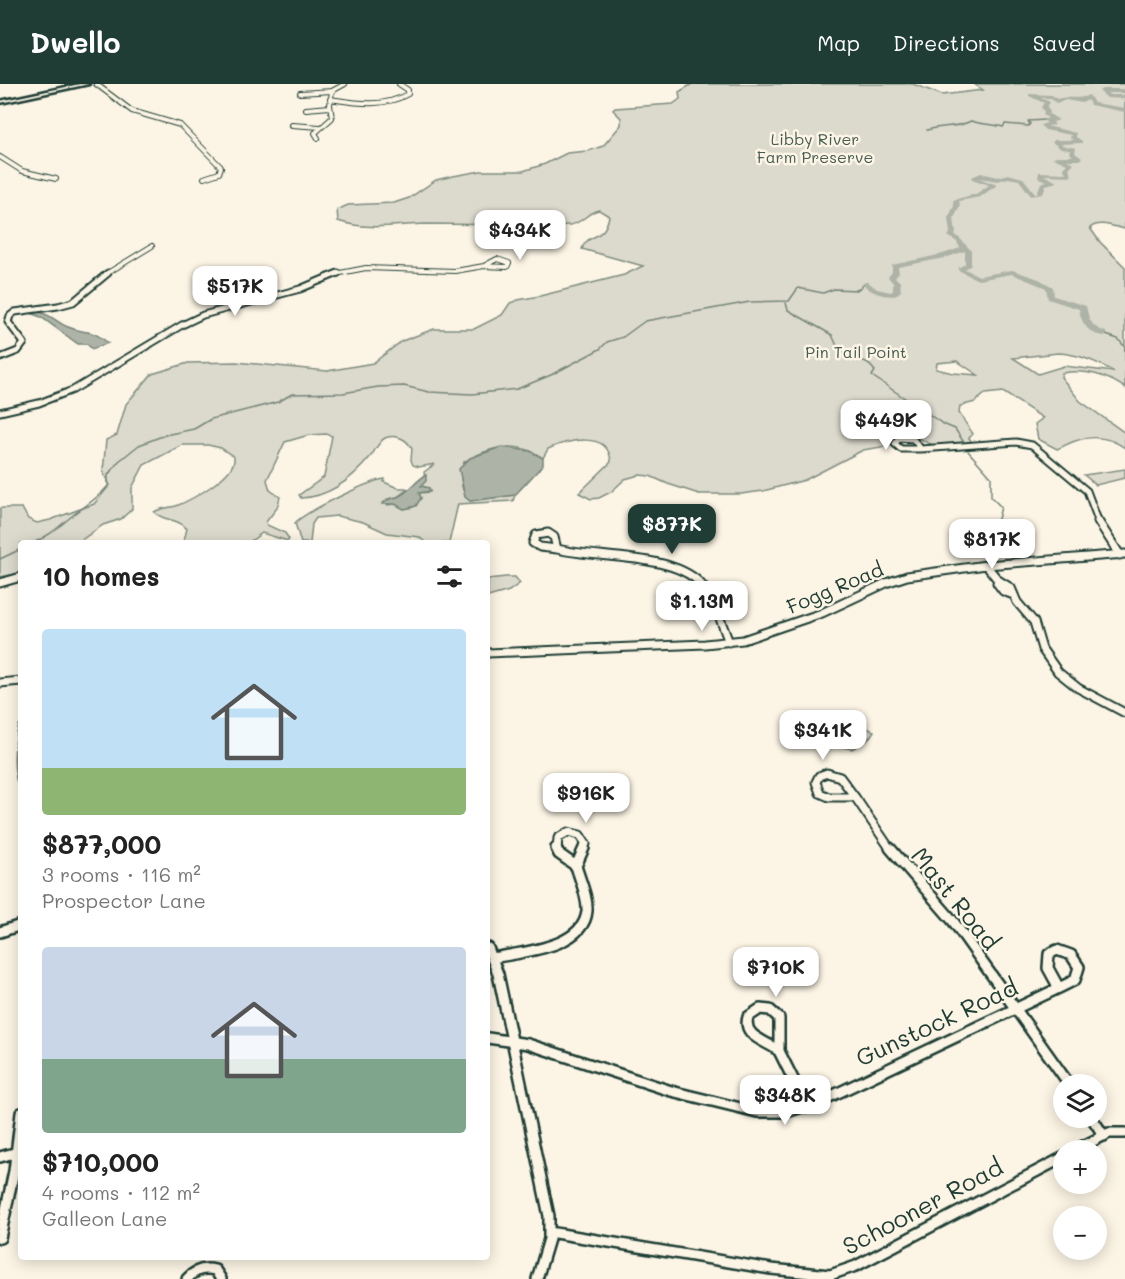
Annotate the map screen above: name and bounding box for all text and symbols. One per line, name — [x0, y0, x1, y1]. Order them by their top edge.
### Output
text: Dwello — [30, 24, 120, 60]
text: Map — [817, 29, 860, 56]
text: Directions — [893, 29, 1000, 56]
text: Saved — [1033, 29, 1095, 56]
park label: Libby River Farm Preserve — [757, 128, 873, 167]
pin: $434K — [478, 210, 562, 261]
text: $434K — [489, 216, 551, 242]
pin: $517K — [193, 266, 277, 317]
text: $517K — [206, 272, 264, 298]
park label: Pin Tail Point — [805, 341, 907, 362]
pin: $449K — [844, 400, 928, 451]
text: $449K — [855, 406, 917, 432]
pin: $877K — [630, 504, 714, 555]
text: $877K — [642, 510, 702, 536]
pin: $817K — [950, 519, 1034, 570]
text: $817K — [963, 525, 1021, 551]
street label: Fogg Road — [782, 555, 887, 619]
text: 10 homes — [42, 559, 160, 593]
icon: filters — [433, 560, 466, 593]
pin: $1.13M — [653, 581, 751, 632]
text: $1.13M — [670, 587, 734, 613]
icon: home — [200, 668, 308, 776]
pin: $341K — [781, 710, 865, 761]
text: $341K — [793, 716, 853, 742]
pin: $916K — [544, 773, 628, 824]
text: $916K — [557, 779, 615, 805]
text: $877,000 — [42, 827, 161, 861]
street label: Mast Road — [905, 840, 1007, 956]
text: 3 rooms · 116 m² — [42, 861, 201, 887]
text: Prospector Lane — [42, 887, 206, 913]
pin: $710K — [734, 947, 818, 998]
text: $710K — [747, 953, 805, 979]
street label: Gunstock Road — [851, 971, 1022, 1073]
icon: home — [200, 986, 308, 1094]
map controls — [1053, 1074, 1107, 1260]
button: layers — [1053, 1074, 1107, 1128]
pin: $348K — [743, 1075, 827, 1126]
text: $348K — [754, 1081, 816, 1107]
button: + — [1053, 1140, 1107, 1194]
text: $710,000 — [42, 1145, 159, 1179]
street label: Schooner Road — [837, 1150, 1008, 1261]
text: 4 rooms · 112 m² — [42, 1179, 200, 1205]
text: Galleon Lane — [42, 1205, 167, 1231]
button: − — [1053, 1206, 1107, 1260]

